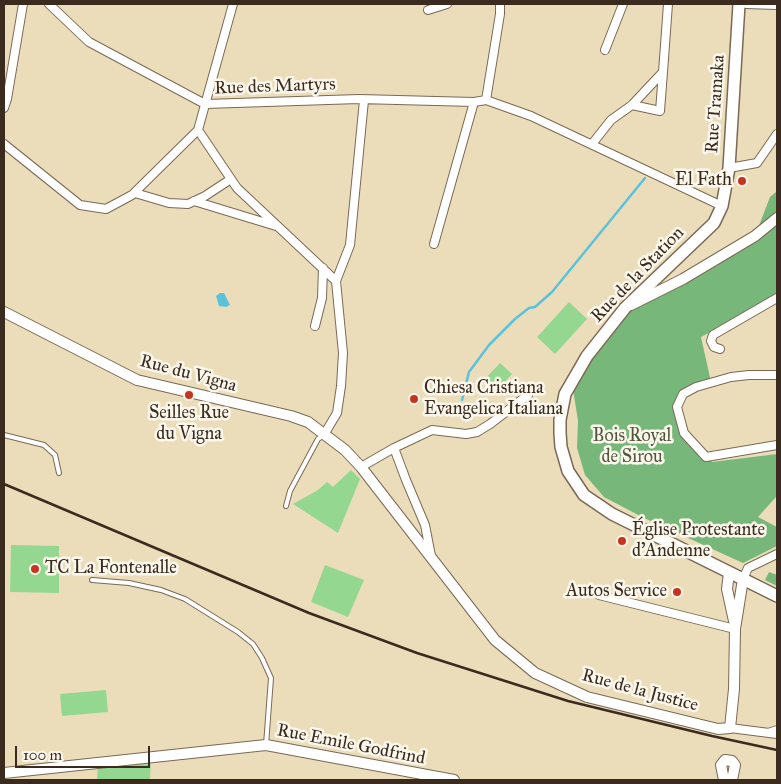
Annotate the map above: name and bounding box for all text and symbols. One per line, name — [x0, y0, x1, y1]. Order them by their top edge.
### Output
street label: Rue Tramaka — [702, 54, 730, 154]
street label: Rue des Martyrs — [214, 74, 336, 100]
place label: El Fath — [675, 170, 732, 192]
marker: El Fath — [736, 175, 748, 187]
street label: Rue de la Station — [587, 223, 689, 327]
street label: Rue du Vigna — [137, 351, 239, 397]
place label: Chiesa Cristiana Evangelica Italiana — [424, 378, 563, 420]
marker: Seilles Rue du Vigna — [183, 389, 195, 401]
marker: Chiesa Cristiana Evangelica Italiana — [408, 393, 420, 405]
place label: Seilles Rue du Vigna — [149, 403, 229, 446]
park label: Bois Royal de Sirou — [593, 426, 671, 468]
place label: Église Protestante d’Andenne — [632, 520, 765, 562]
marker: Église Protestante d’Andenne — [616, 535, 628, 547]
place label: TC La Fontenalle — [45, 558, 177, 580]
marker: TC La Fontenalle — [29, 563, 41, 575]
place label: Autos Service — [566, 581, 667, 603]
marker: Autos Service — [671, 586, 683, 598]
street label: Rue de la Justice — [579, 665, 701, 717]
street label: Rue Emile Godfrind — [275, 720, 427, 770]
scale bar — [18, 736, 152, 768]
text: 100 m — [23, 746, 62, 764]

